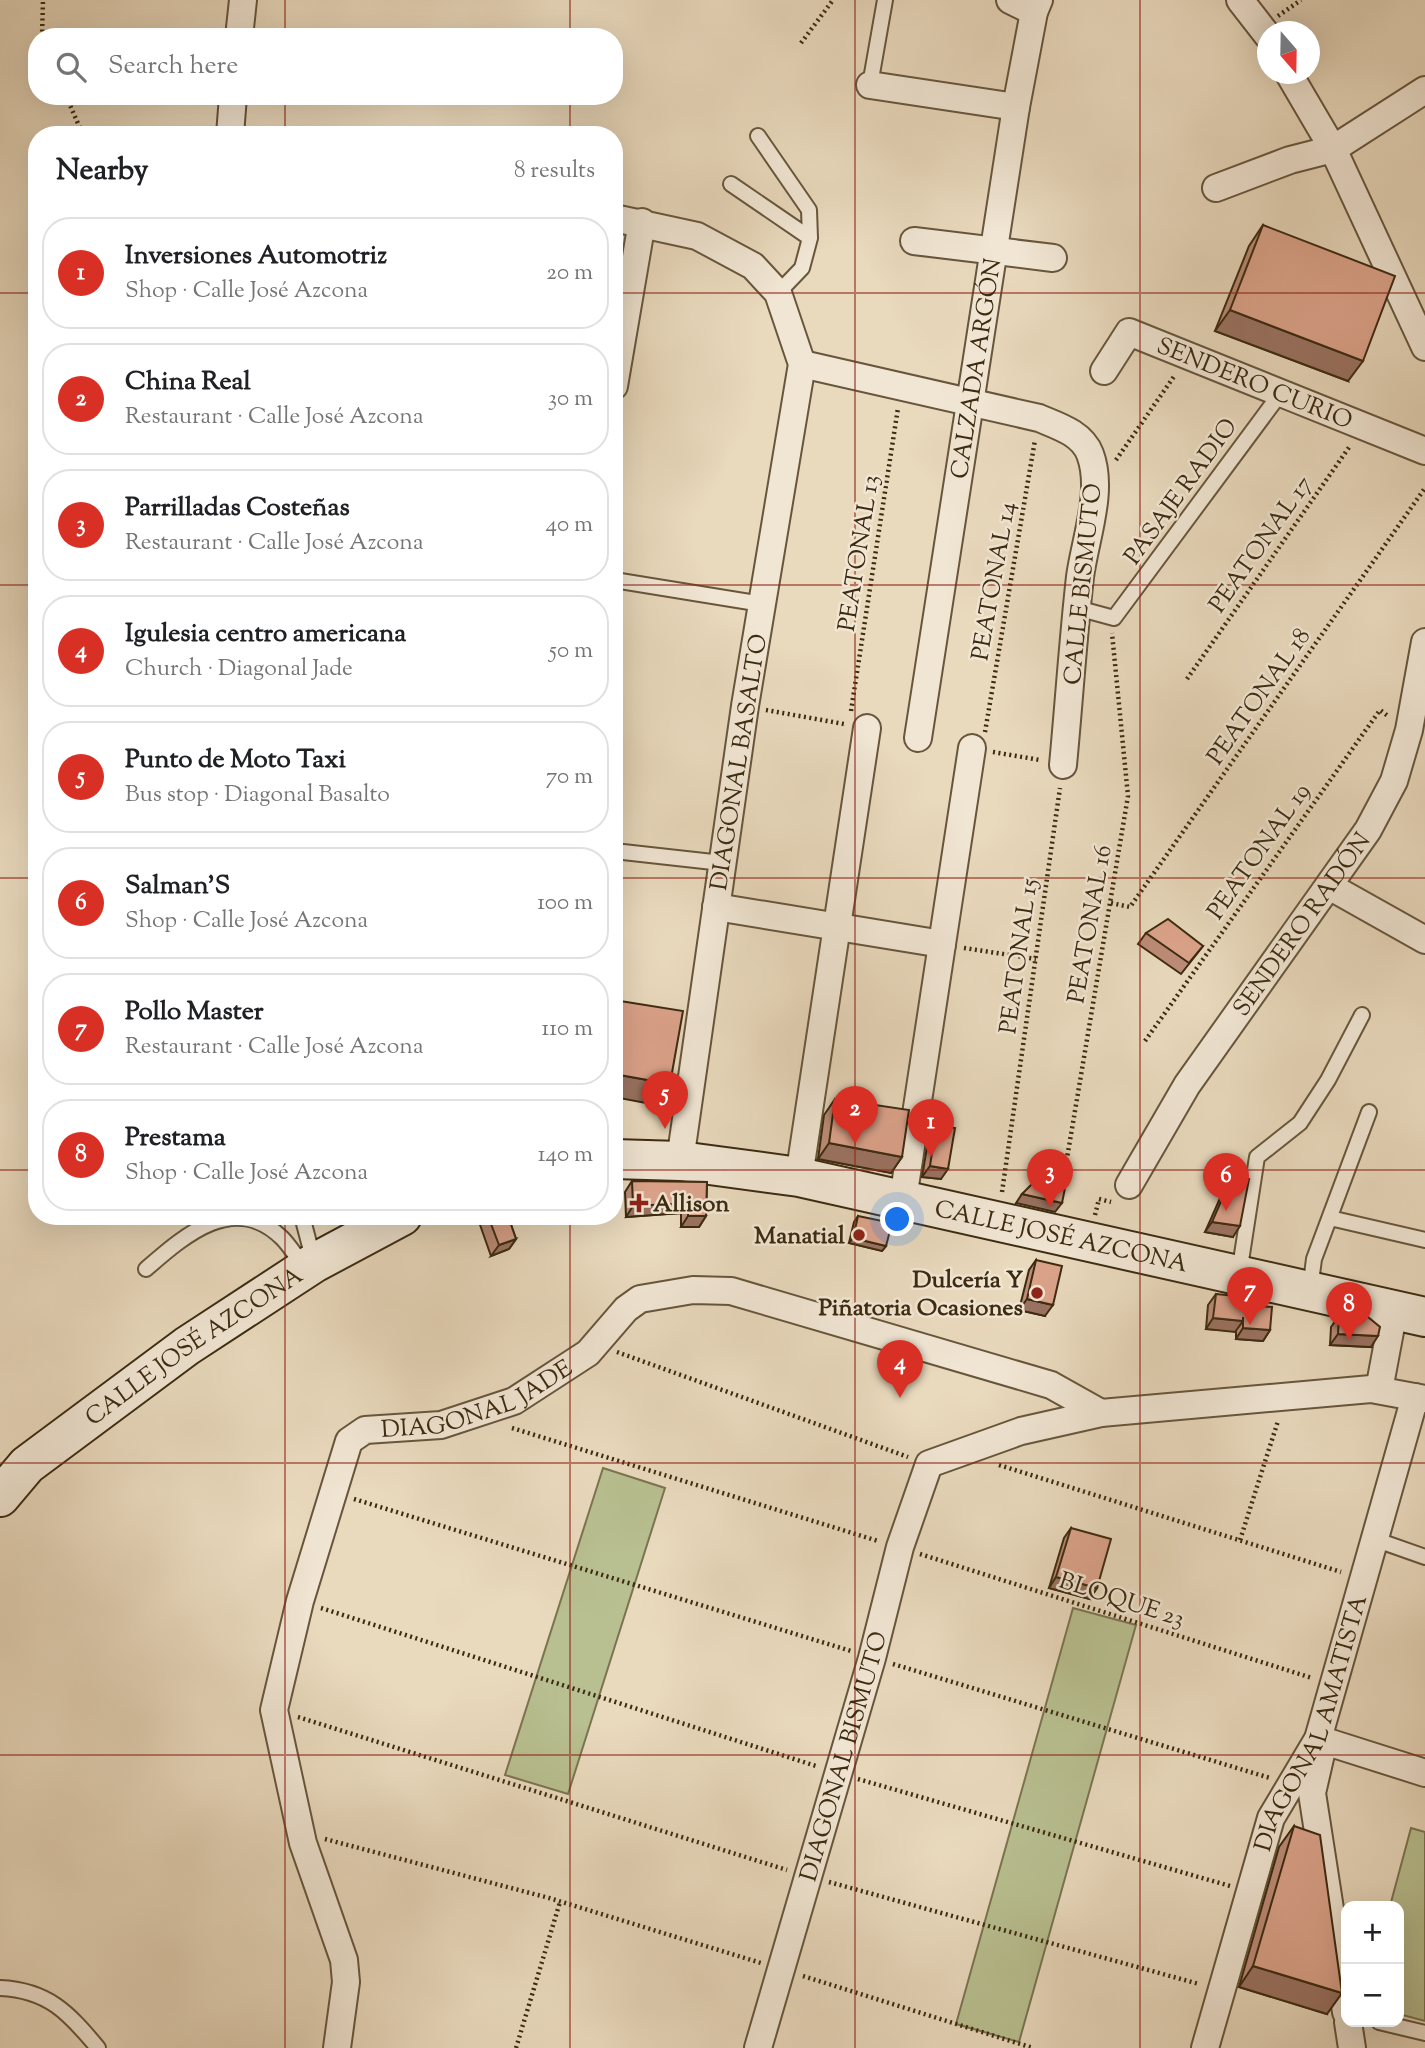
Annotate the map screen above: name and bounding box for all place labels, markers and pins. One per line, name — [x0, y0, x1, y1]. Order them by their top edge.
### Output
pin: 5 — [642, 1071, 688, 1129]
pin: 2 — [832, 1086, 878, 1144]
pin: 1 — [908, 1099, 954, 1157]
pin: 3 — [1027, 1149, 1073, 1207]
pin: 6 — [1203, 1153, 1249, 1211]
place label: Allison — [653, 1188, 730, 1222]
marker: Allison — [631, 1195, 647, 1211]
place label: Manatial — [754, 1220, 845, 1254]
marker: Manatial — [851, 1227, 867, 1243]
place label: Dulcería Y Piñatoria Ocasiones — [818, 1264, 1024, 1326]
pin: 7 — [1227, 1267, 1273, 1325]
pin: 8 — [1326, 1282, 1372, 1340]
marker: Dulcería Y Piñatoria Ocasiones — [1029, 1285, 1045, 1301]
pin: 4 — [877, 1340, 923, 1398]

